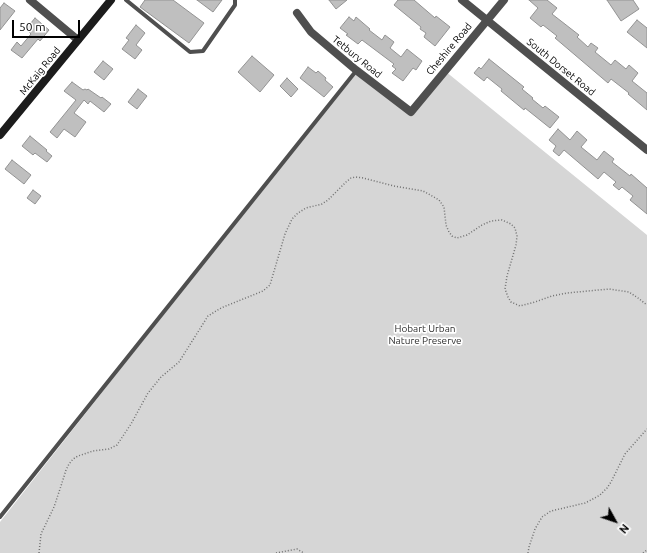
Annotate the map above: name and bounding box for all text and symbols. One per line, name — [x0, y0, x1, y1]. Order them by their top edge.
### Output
scale bar — [14, 12, 82, 38]
text: 50 m — [19, 20, 46, 33]
street label: Cheshire Road — [424, 20, 474, 78]
street label: Tetbury Road — [330, 33, 384, 81]
street label: South Dorset Road — [524, 36, 598, 98]
street label: McKaig Road — [17, 45, 63, 97]
park label: Hobart Urban Nature Preserve — [388, 323, 462, 346]
north arrow — [595, 501, 635, 541]
text: N — [617, 522, 631, 536]

